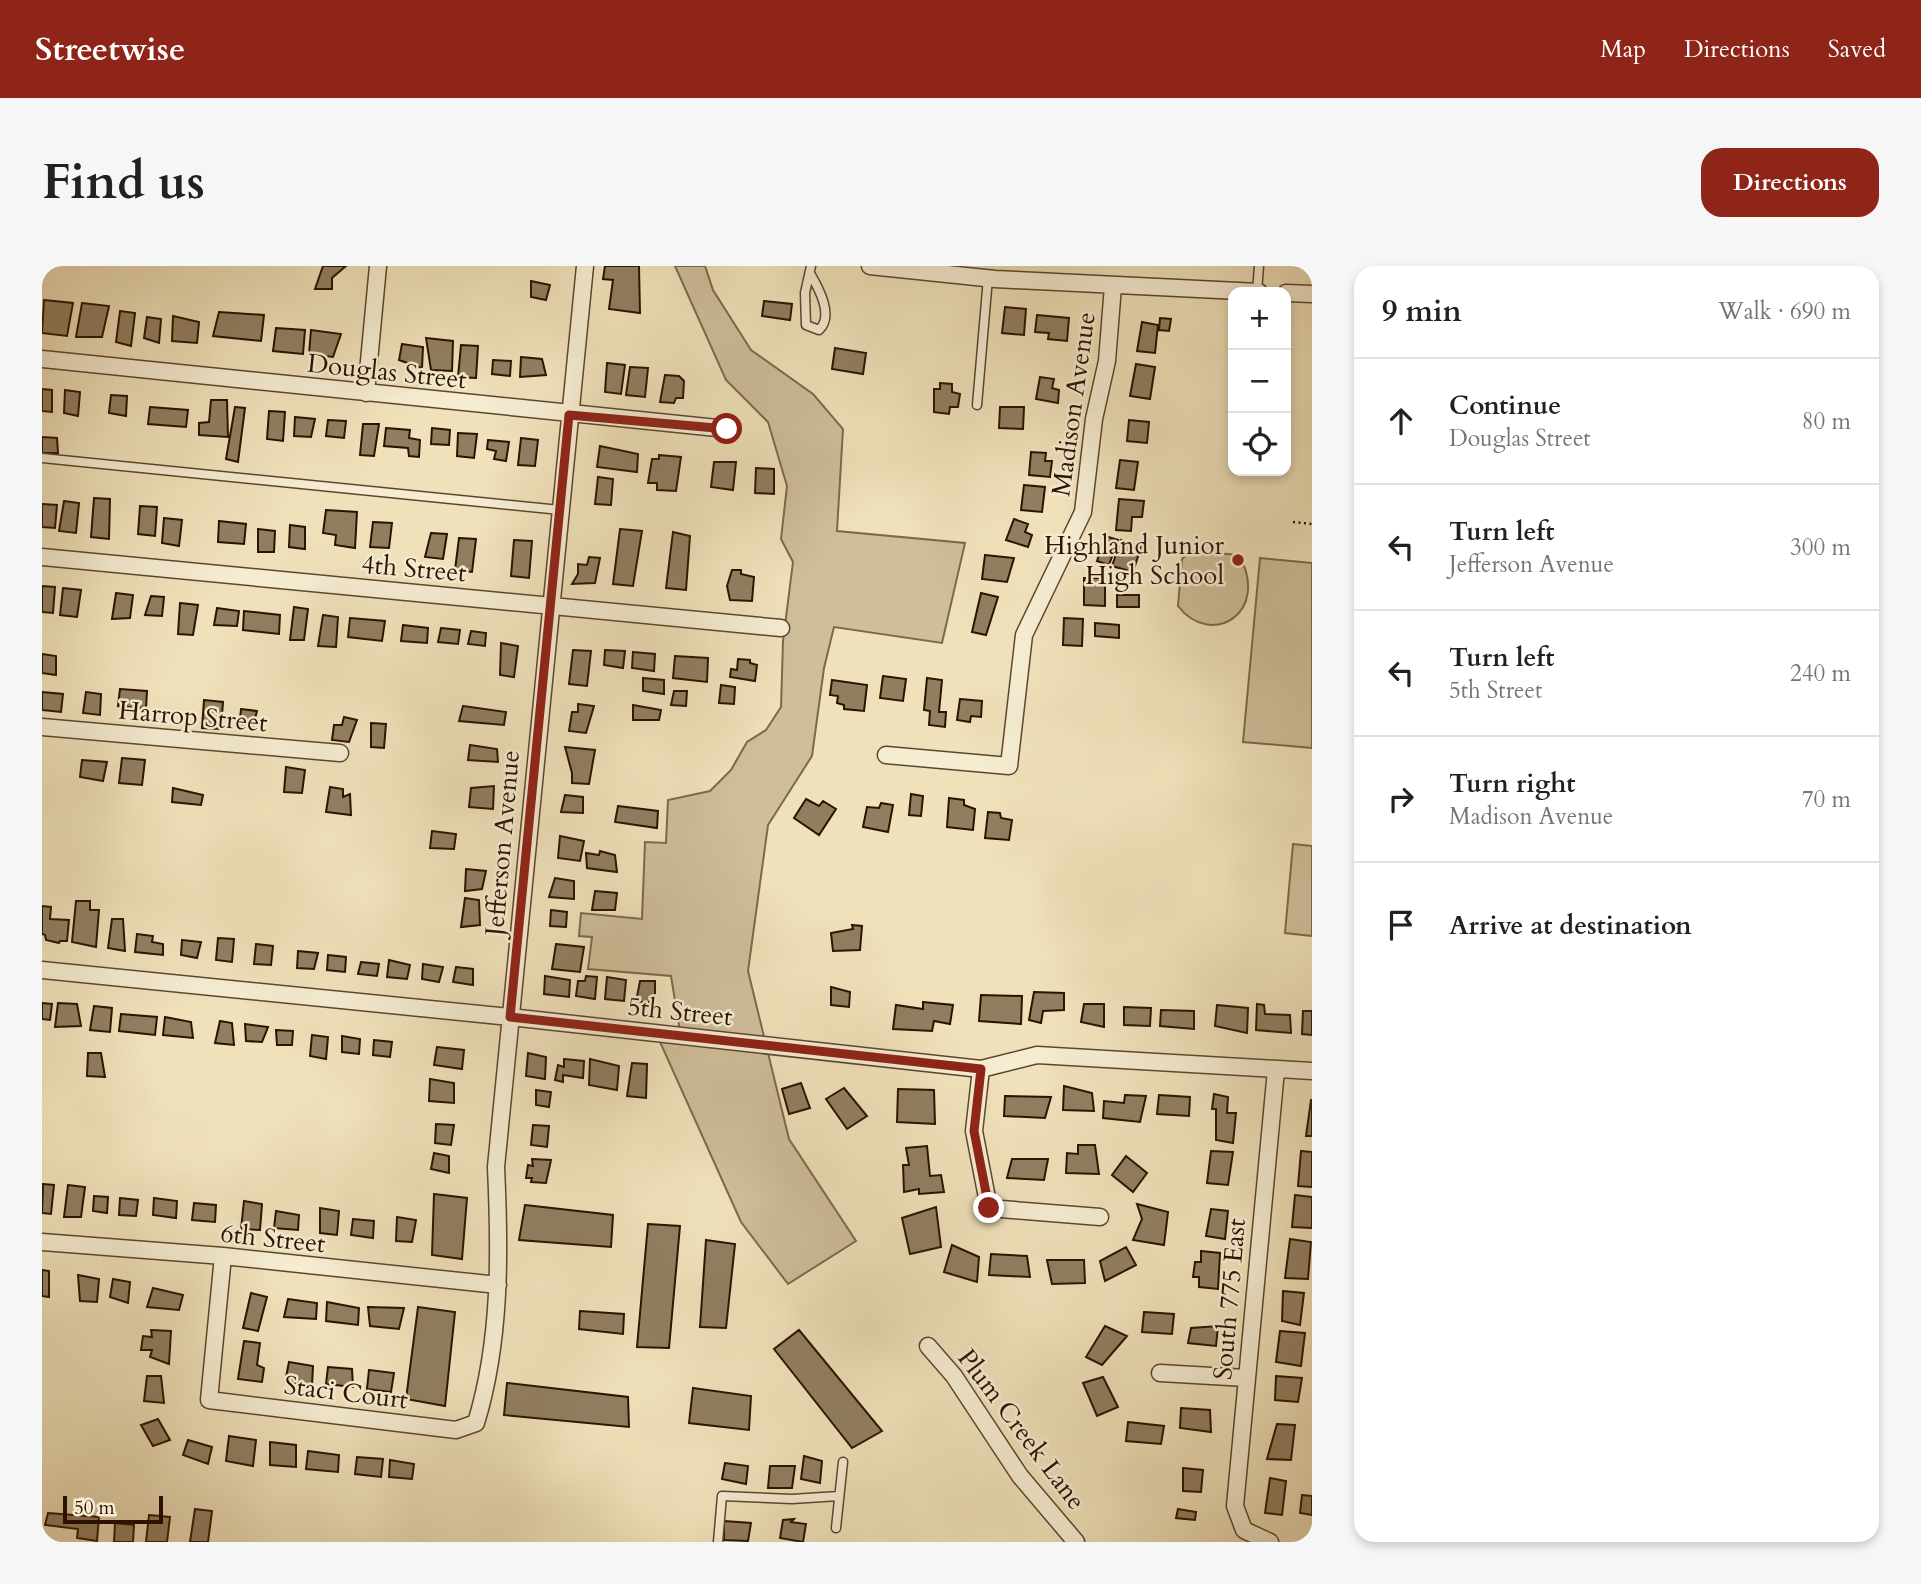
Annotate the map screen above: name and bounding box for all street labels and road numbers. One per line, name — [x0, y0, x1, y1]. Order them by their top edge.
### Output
street label: Madison Avenue — [1043, 310, 1104, 498]
street label: Douglas Street — [306, 346, 468, 397]
street label: 4th Street — [360, 546, 468, 591]
street label: Harrop Street — [117, 693, 269, 740]
street label: Jefferson Avenue — [477, 749, 528, 941]
street label: 5th Street — [626, 989, 734, 1034]
street label: 6th Street — [219, 1216, 327, 1261]
street label: South 775 East — [1205, 1217, 1254, 1381]
street label: Plum Creek Lane — [950, 1342, 1094, 1517]
street label: Staci Court — [282, 1368, 410, 1417]

